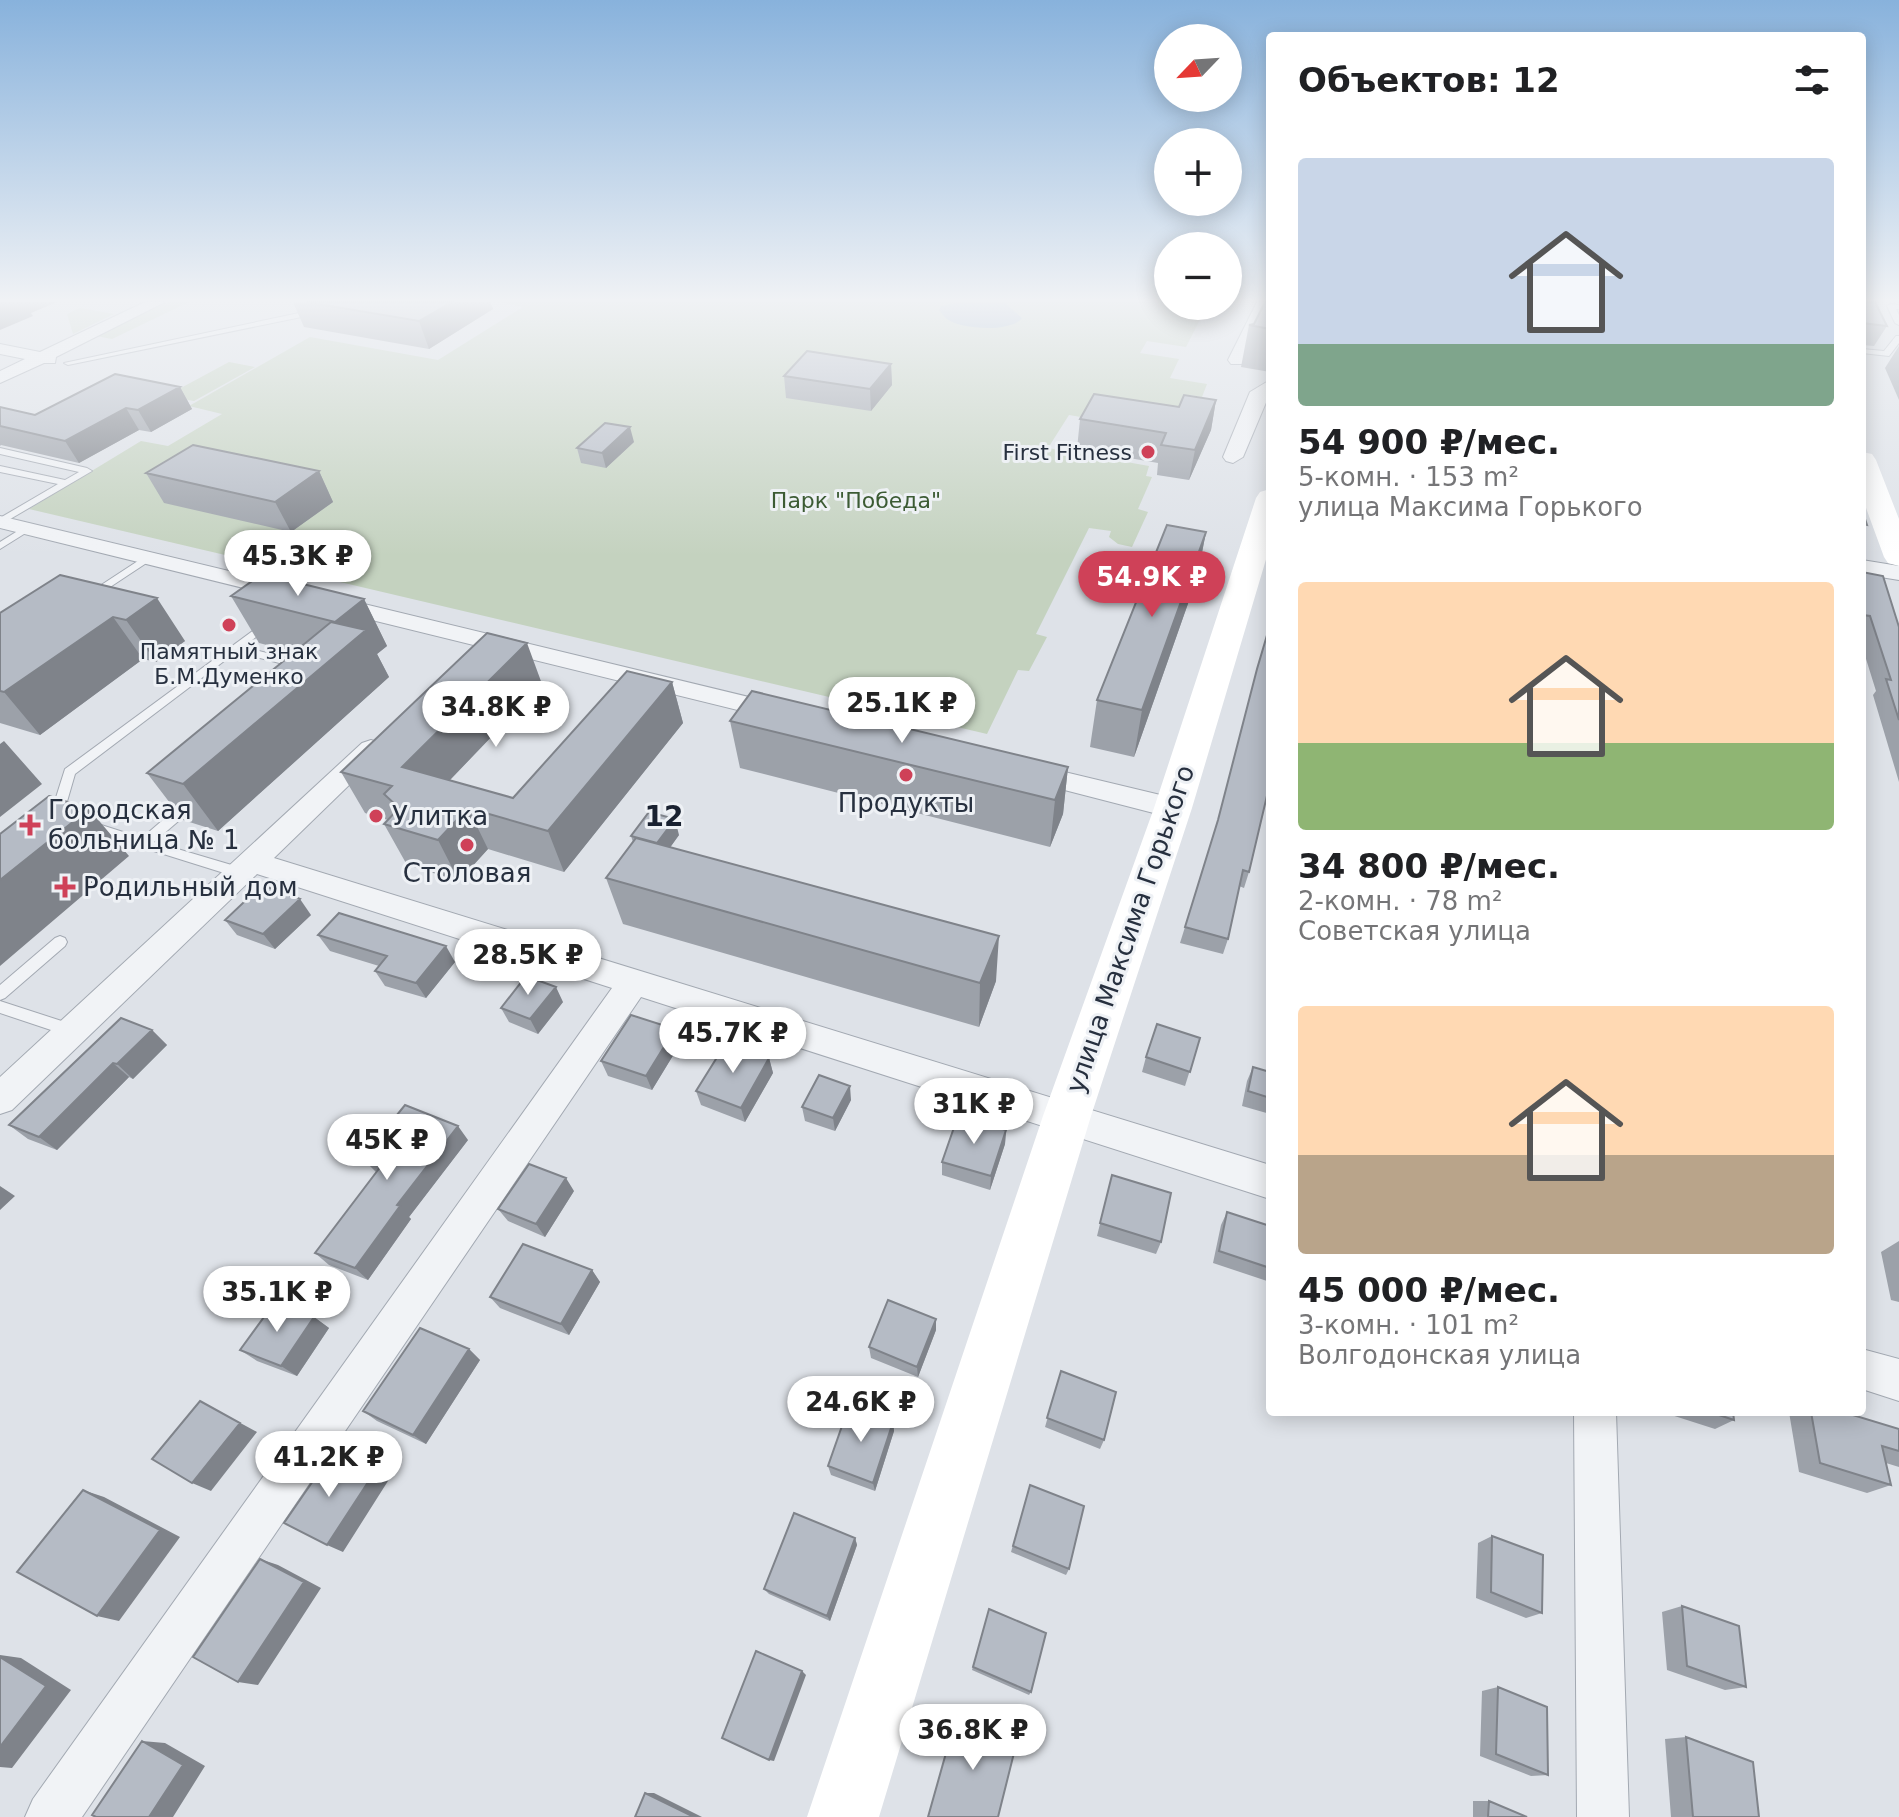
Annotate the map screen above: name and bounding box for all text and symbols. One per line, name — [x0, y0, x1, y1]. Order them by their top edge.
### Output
north arrow — [1154, 24, 1242, 112]
map controls — [1154, 24, 1242, 320]
icon: filters — [1790, 58, 1834, 102]
text: Объектов: 12 — [1298, 60, 1560, 100]
button: + — [1154, 128, 1242, 216]
icon: home — [1494, 210, 1638, 354]
button: − — [1154, 232, 1242, 320]
text: 54 900 ₽/мес. — [1298, 422, 1560, 462]
place label: First Fitness — [1003, 440, 1132, 465]
marker: First Fitness — [1139, 443, 1157, 461]
text: 5-комн. · 153 m² — [1298, 462, 1519, 492]
park label: Парк "Победа" — [771, 488, 941, 513]
text: улица Максима Горького — [1298, 492, 1643, 522]
pin: 45.3K ₽ — [224, 530, 372, 598]
text: 45.3K ₽ — [242, 541, 354, 571]
pin: 54.9K ₽ — [1078, 551, 1226, 619]
text: 54.9K ₽ — [1096, 562, 1208, 592]
marker: Памятный знак Б.М.Думенко — [220, 616, 238, 634]
icon: home — [1494, 634, 1638, 778]
place label: Памятный знак Б.М.Думенко — [140, 639, 318, 689]
pin: 25.1K ₽ — [828, 677, 976, 745]
pin: 34.8K ₽ — [422, 681, 570, 749]
text: 25.1K ₽ — [846, 688, 958, 718]
text: 34.8K ₽ — [440, 692, 552, 722]
street label: улица Максима Горького — [1060, 761, 1200, 1097]
marker: Продукты — [897, 766, 915, 784]
place label: Продукты — [838, 788, 974, 818]
place label: Городская больница № 1 — [48, 795, 240, 855]
district label: 12 — [645, 800, 683, 833]
place label: Улитка — [392, 801, 488, 831]
marker: Улитка — [367, 807, 385, 825]
marker: Городская больница № 1 — [19, 814, 41, 836]
marker: Столовая — [458, 836, 476, 854]
text: 34 800 ₽/мес. — [1298, 846, 1560, 886]
place label: Столовая — [403, 858, 531, 888]
place label: Родильный дом — [83, 872, 298, 902]
marker: Родильный дом — [54, 876, 76, 898]
text: 2-комн. · 78 m² — [1298, 886, 1502, 916]
text: Советская улица — [1298, 916, 1531, 946]
pin: 28.5K ₽ — [454, 929, 602, 997]
text: 28.5K ₽ — [472, 940, 584, 970]
pin: 45.7K ₽ — [659, 1007, 807, 1075]
text: 45.7K ₽ — [677, 1018, 789, 1048]
icon: home — [1494, 1058, 1638, 1202]
pin: 31K ₽ — [918, 1078, 1030, 1146]
text: 31K ₽ — [932, 1089, 1016, 1119]
pin: 45K ₽ — [331, 1114, 443, 1182]
text: 45K ₽ — [345, 1125, 429, 1155]
pin: 35.1K ₽ — [203, 1266, 351, 1334]
text: 45 000 ₽/мес. — [1298, 1270, 1560, 1310]
text: 35.1K ₽ — [221, 1277, 333, 1307]
text: 3-комн. · 101 m² — [1298, 1310, 1519, 1340]
text: Волгодонская улица — [1298, 1340, 1581, 1370]
pin: 24.6K ₽ — [787, 1376, 935, 1444]
text: 24.6K ₽ — [805, 1387, 917, 1417]
pin: 41.2K ₽ — [255, 1431, 403, 1499]
text: 41.2K ₽ — [273, 1442, 385, 1472]
pin: 36.8K ₽ — [899, 1704, 1047, 1772]
text: 36.8K ₽ — [917, 1715, 1029, 1745]

